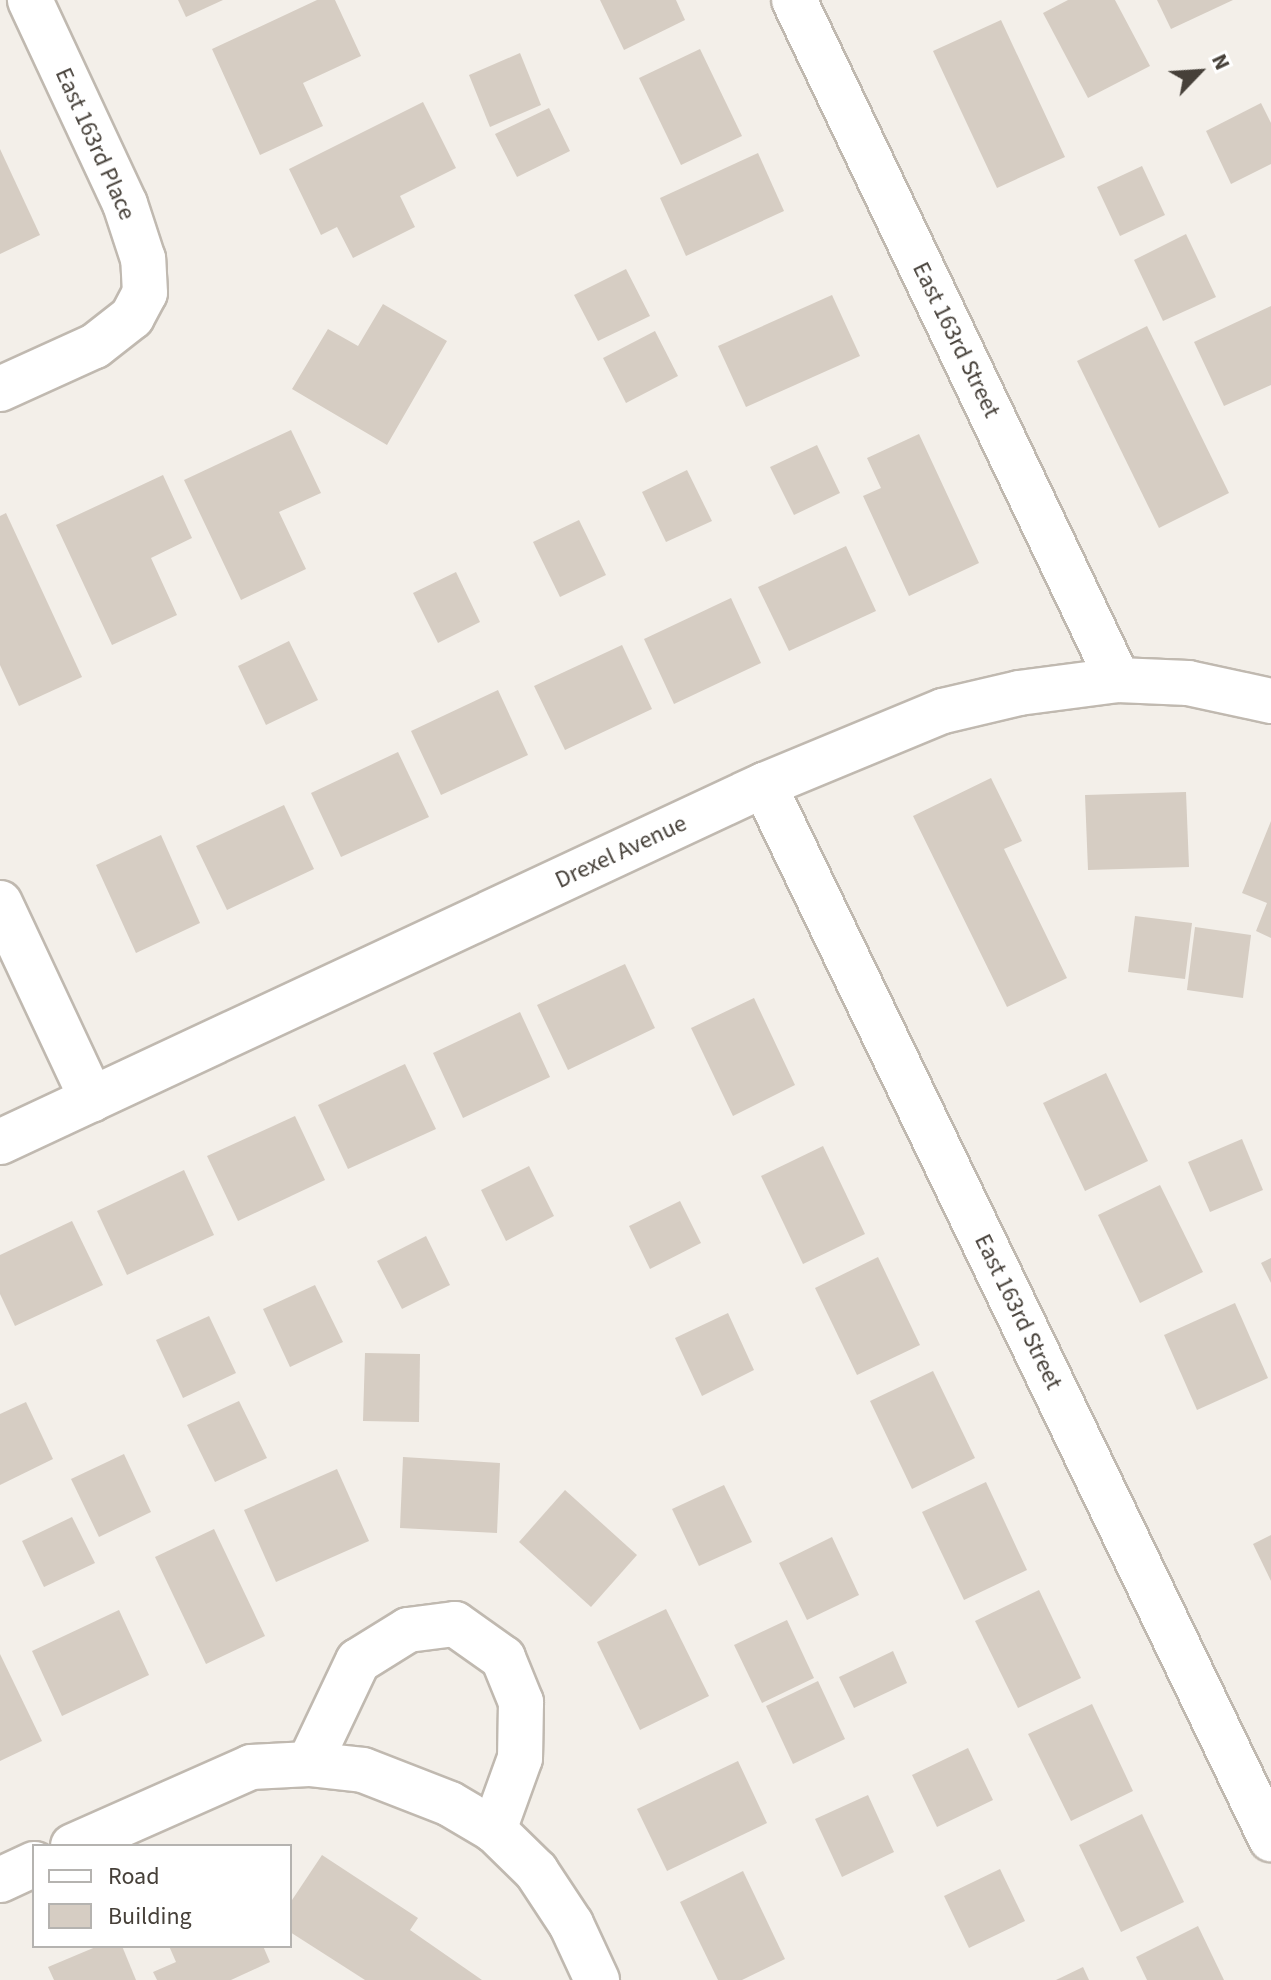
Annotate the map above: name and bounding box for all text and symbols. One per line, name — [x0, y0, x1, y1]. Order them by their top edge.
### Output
north arrow — [1159, 32, 1239, 112]
text: N — [1203, 48, 1238, 75]
street label: East 163rd Place — [49, 64, 141, 224]
street label: East 163rd Street — [906, 258, 1006, 422]
street label: Drexel Avenue — [551, 809, 691, 895]
street label: East 163rd Street — [968, 1230, 1068, 1394]
legend — [32, 1844, 292, 1948]
text: Road — [108, 1859, 160, 1894]
text: Building — [108, 1899, 192, 1934]

